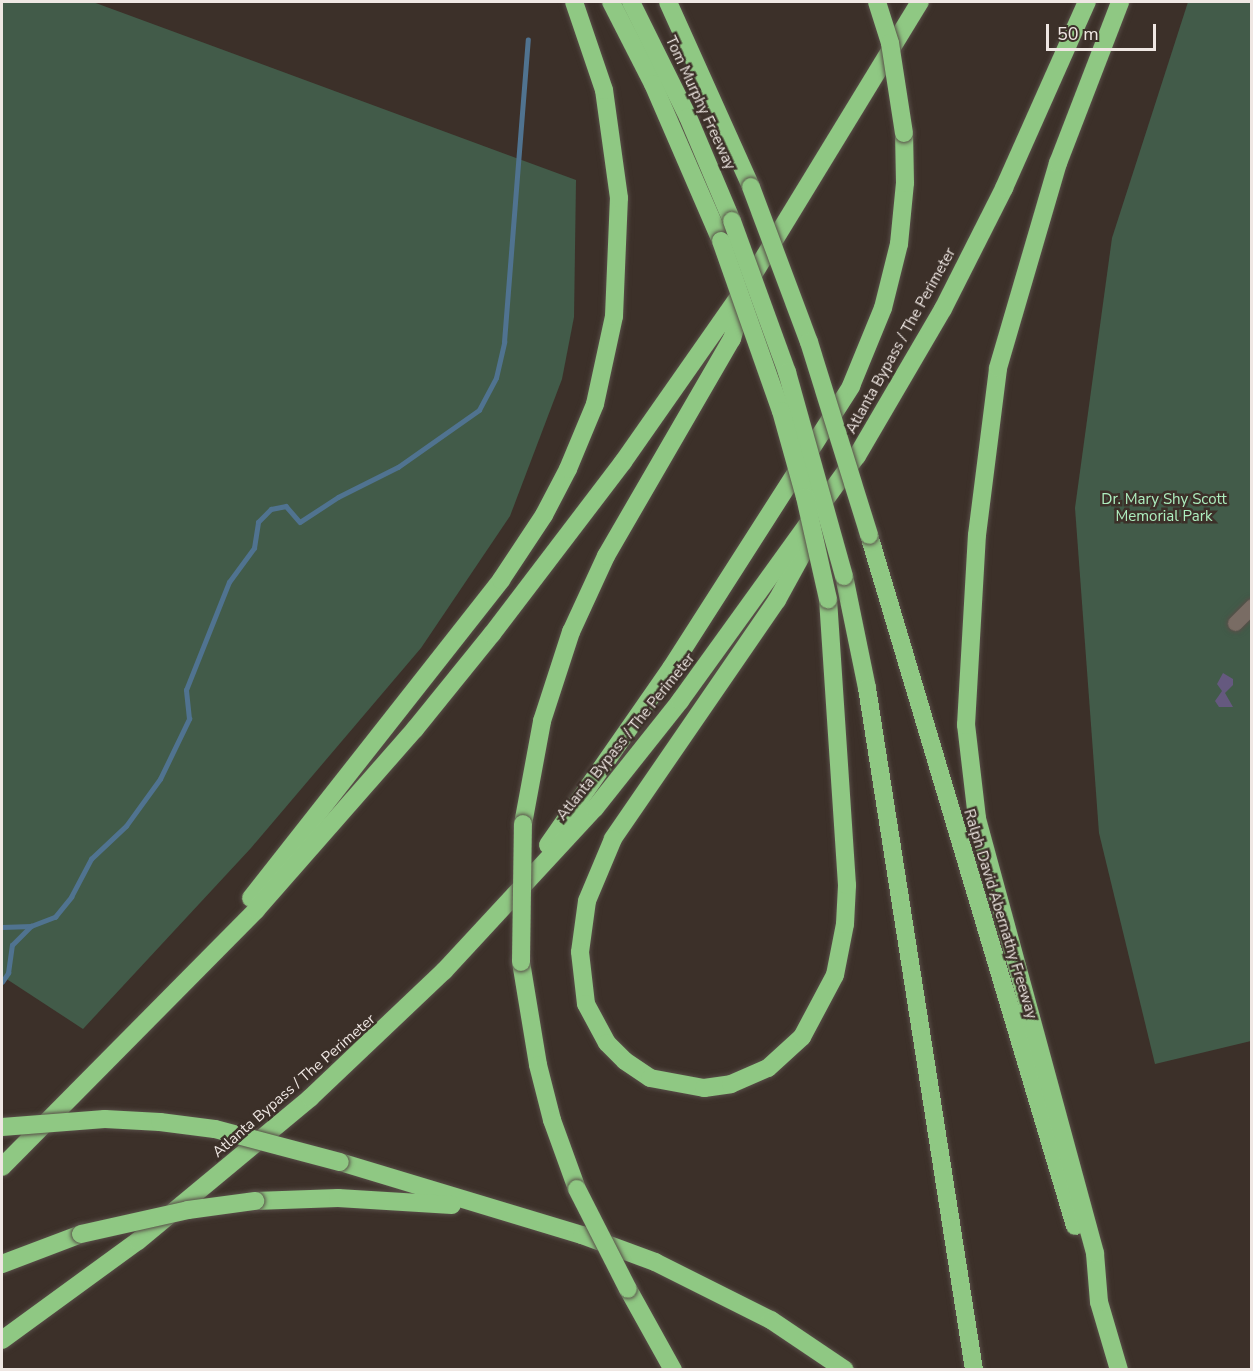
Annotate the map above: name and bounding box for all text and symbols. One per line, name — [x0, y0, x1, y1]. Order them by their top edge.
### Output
scale bar — [1049, 12, 1158, 50]
text: 50 m — [1057, 22, 1099, 46]
street label: Tom Murphy Freeway — [661, 33, 739, 173]
street label: Atlanta Bypass / The Perimeter — [842, 245, 960, 437]
park label: Dr. Mary Shy Scott Memorial Park — [1101, 490, 1227, 525]
street label: Atlanta Bypass / The Perimeter — [553, 650, 699, 824]
street label: Ralph David Abernathy Freeway — [959, 807, 1041, 1021]
street label: Atlanta Bypass / The Perimeter — [209, 1010, 379, 1162]

